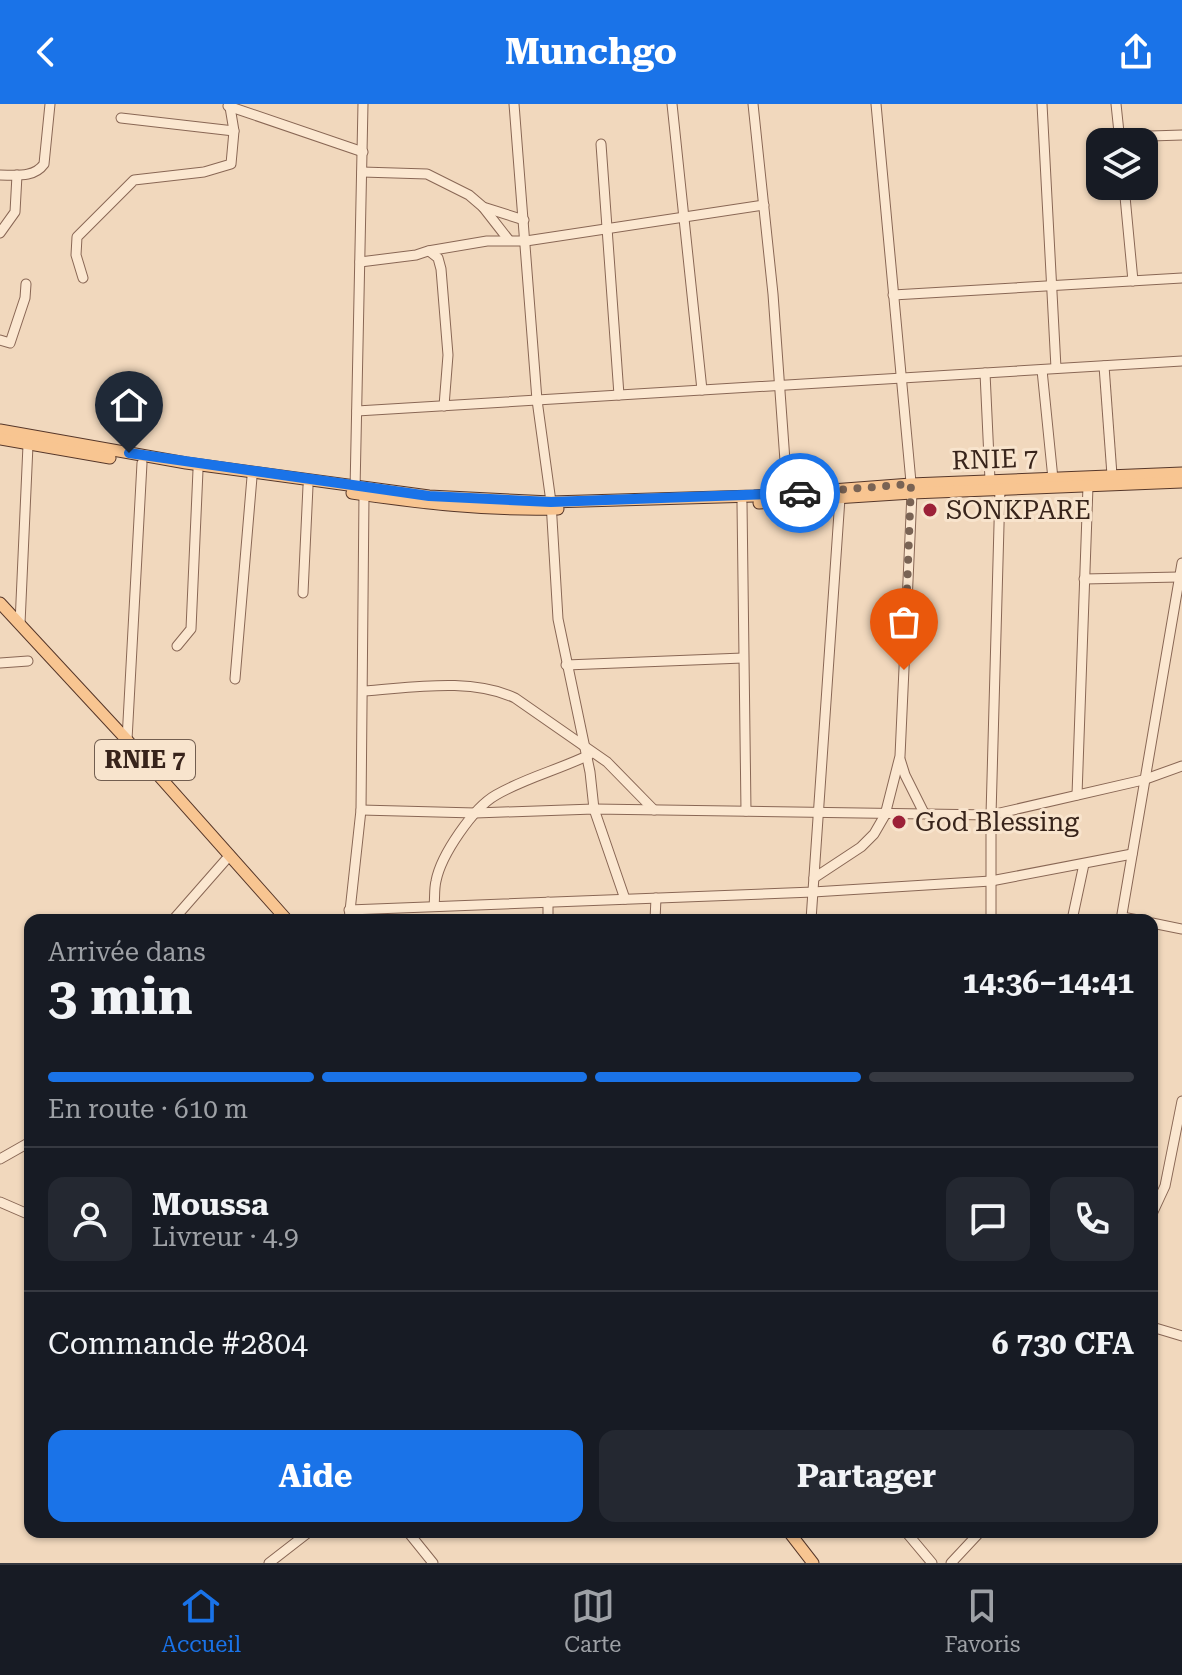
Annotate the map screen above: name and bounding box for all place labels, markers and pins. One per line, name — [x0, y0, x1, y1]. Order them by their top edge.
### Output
pin — [95, 371, 163, 453]
place label: SONKPARE — [946, 495, 1091, 525]
marker: SONKPARE — [921, 501, 939, 519]
pin — [870, 588, 938, 670]
place label: God Blessing — [915, 807, 1079, 837]
marker: God Blessing — [890, 813, 908, 831]

